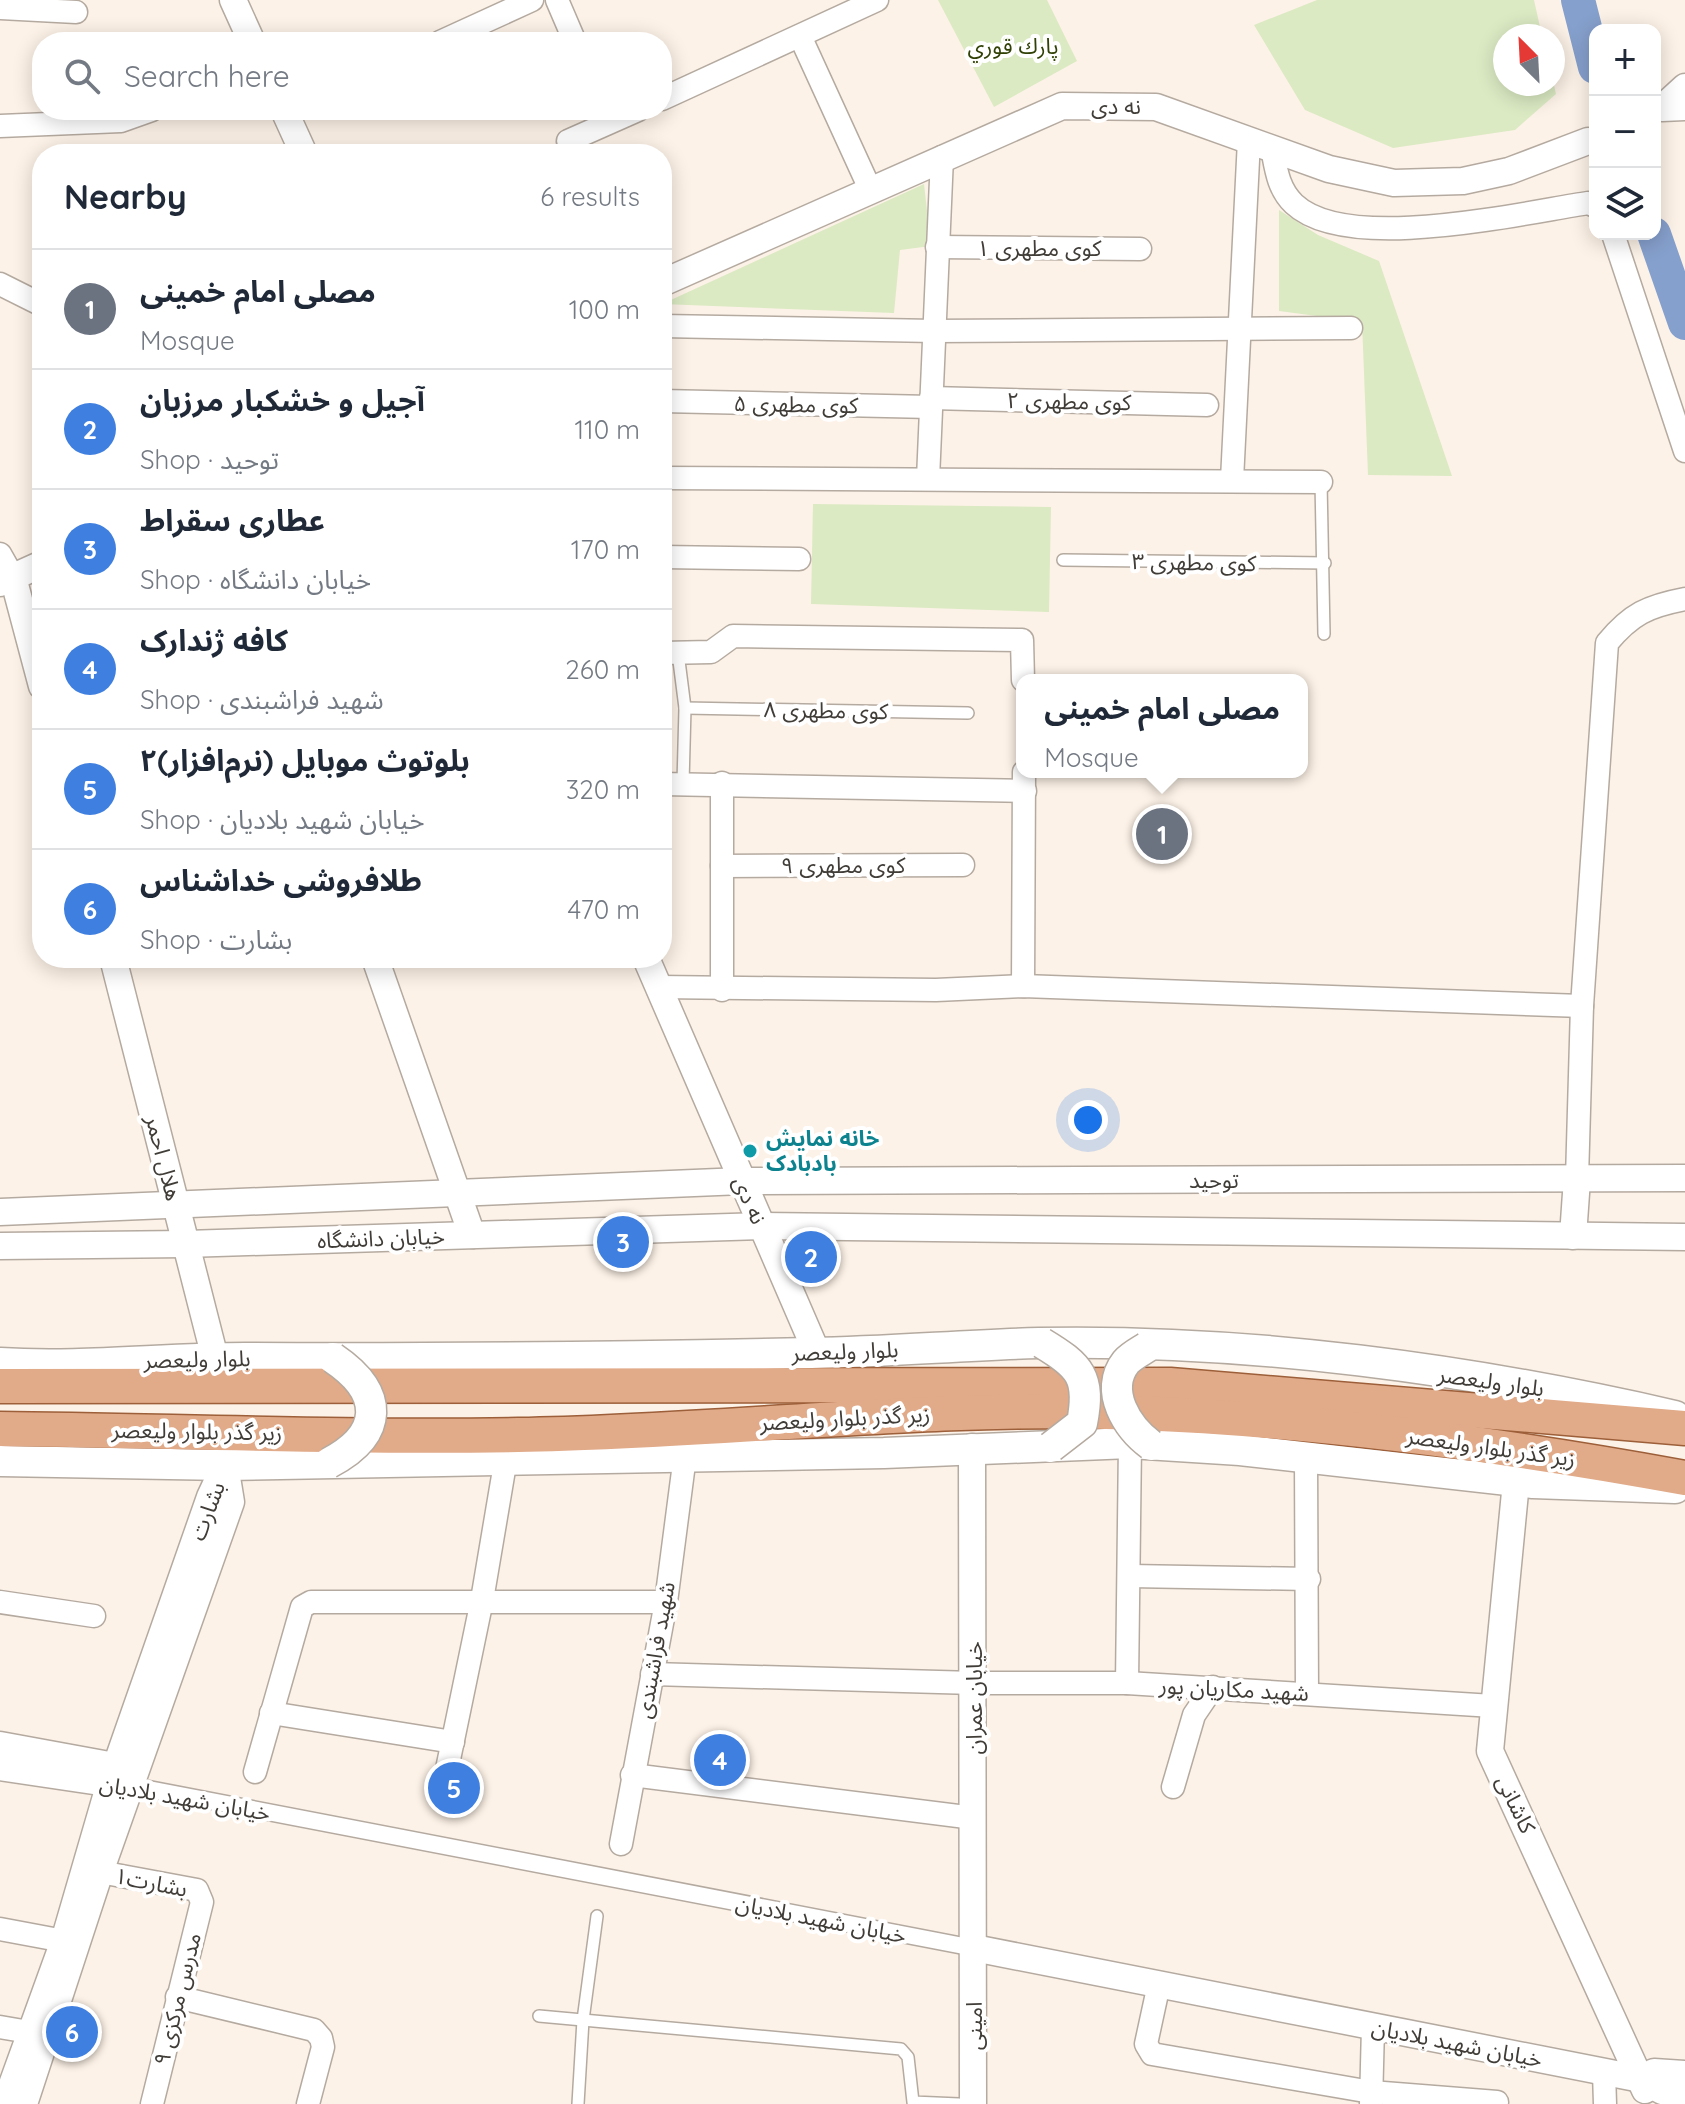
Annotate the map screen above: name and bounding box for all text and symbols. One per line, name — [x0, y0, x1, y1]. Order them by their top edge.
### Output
north arrow — [1493, 24, 1565, 96]
map controls — [1589, 24, 1661, 240]
button: + — [1589, 24, 1661, 96]
search box — [32, 32, 672, 120]
park label: پارك قوري — [968, 32, 1058, 63]
icon: search — [60, 54, 104, 98]
text: Search here — [124, 57, 290, 95]
street label: نه دی — [1091, 92, 1141, 120]
button: − — [1589, 96, 1661, 168]
button: layers — [1589, 168, 1661, 240]
text: Nearby — [64, 175, 187, 218]
text: 6 results — [540, 180, 640, 213]
street label: کوی مطهری ۱ — [977, 234, 1102, 262]
text: مصلی امام خمینی — [140, 272, 376, 310]
text: 1 — [85, 293, 95, 326]
text: 100 m — [569, 293, 640, 326]
text: Mosque — [140, 324, 235, 357]
text: آجیل و خشکبار مرزبان — [140, 381, 425, 419]
street label: کوی مطهری ۲ — [1006, 386, 1132, 416]
street label: کوی مطهری ۵ — [733, 389, 859, 419]
text: 2 — [83, 413, 97, 446]
text: 110 m — [574, 413, 640, 446]
text: Shop · توحید — [140, 443, 279, 476]
text: عطاری سقراط — [140, 501, 325, 539]
text: 3 — [83, 533, 97, 566]
text: 170 m — [571, 533, 640, 566]
street label: کوی مطهری ۳ — [1131, 547, 1257, 577]
text: Shop · خیابان دانشگاه — [140, 563, 371, 596]
text: کافه ژندارک — [140, 621, 288, 659]
text: 4 — [82, 653, 98, 686]
text: 260 m — [565, 653, 640, 686]
popup — [1016, 674, 1308, 778]
text: Shop · شهید فراشبندی — [140, 683, 384, 716]
text: مصلی امام خمینی — [1044, 689, 1280, 727]
street label: کوی مطهری ۸ — [763, 695, 889, 725]
text: بلوتوث موبایل (نرم‌افزار)۲ — [140, 741, 470, 779]
text: Mosque — [1044, 741, 1139, 774]
text: 5 — [83, 773, 97, 806]
text: 320 m — [566, 773, 640, 806]
text: Shop · خیابان شهید بلادیان — [140, 803, 424, 836]
pin: 1 — [1136, 804, 1188, 864]
street label: کوی مطهری ۹ — [781, 851, 906, 879]
text: طلافروشی خداشناس — [140, 861, 422, 899]
text: 6 — [83, 893, 97, 926]
text: 470 m — [567, 893, 640, 926]
text: Shop · بشارت — [140, 923, 292, 956]
your location — [1068, 1100, 1108, 1140]
street label: هلال احمر — [140, 1112, 188, 1203]
place label: خانه نمایش بادبادک — [766, 1124, 880, 1177]
marker: خانه نمایش بادبادک — [741, 1142, 759, 1160]
street label: توحید — [1189, 1166, 1239, 1194]
street label: نه دی — [727, 1172, 773, 1228]
pin: 3 — [597, 1212, 649, 1272]
street label: خیابان دانشگاه — [317, 1222, 445, 1254]
pin: 2 — [785, 1227, 837, 1287]
street label: بلوار ولیعصر — [790, 1335, 899, 1367]
street label: بلوار ولیعصر — [142, 1344, 251, 1374]
street label: بلوار ولیعصر — [1435, 1360, 1546, 1402]
street label: زیر گذر بلوار ولیعصر — [758, 1400, 931, 1436]
street label: زیر گذر بلوار ولیعصر — [110, 1415, 283, 1446]
street label: زیر گذر بلوار ولیعصر — [1404, 1421, 1577, 1473]
street label: بشارت — [183, 1478, 231, 1544]
street label: شهید فراشبندی — [629, 1579, 681, 1721]
street label: خیابان عمران — [960, 1641, 988, 1755]
street label: شهید مکاریان پور — [1157, 1671, 1310, 1708]
pin: 4 — [694, 1730, 746, 1790]
pin: 5 — [428, 1758, 480, 1818]
street label: خیابان شهید بلادیان — [97, 1769, 273, 1827]
street label: کاشانی — [1490, 1770, 1542, 1838]
street label: بشارت۱ — [112, 1861, 190, 1903]
street label: خیابان شهید بلادیان — [733, 1889, 909, 1949]
street label: مدرس مرکزی ۹ — [147, 1930, 207, 2068]
pin: 6 — [46, 2002, 98, 2062]
street label: امینی — [960, 2002, 988, 2050]
street label: خیابان شهید بلادیان — [1369, 2013, 1545, 2073]

